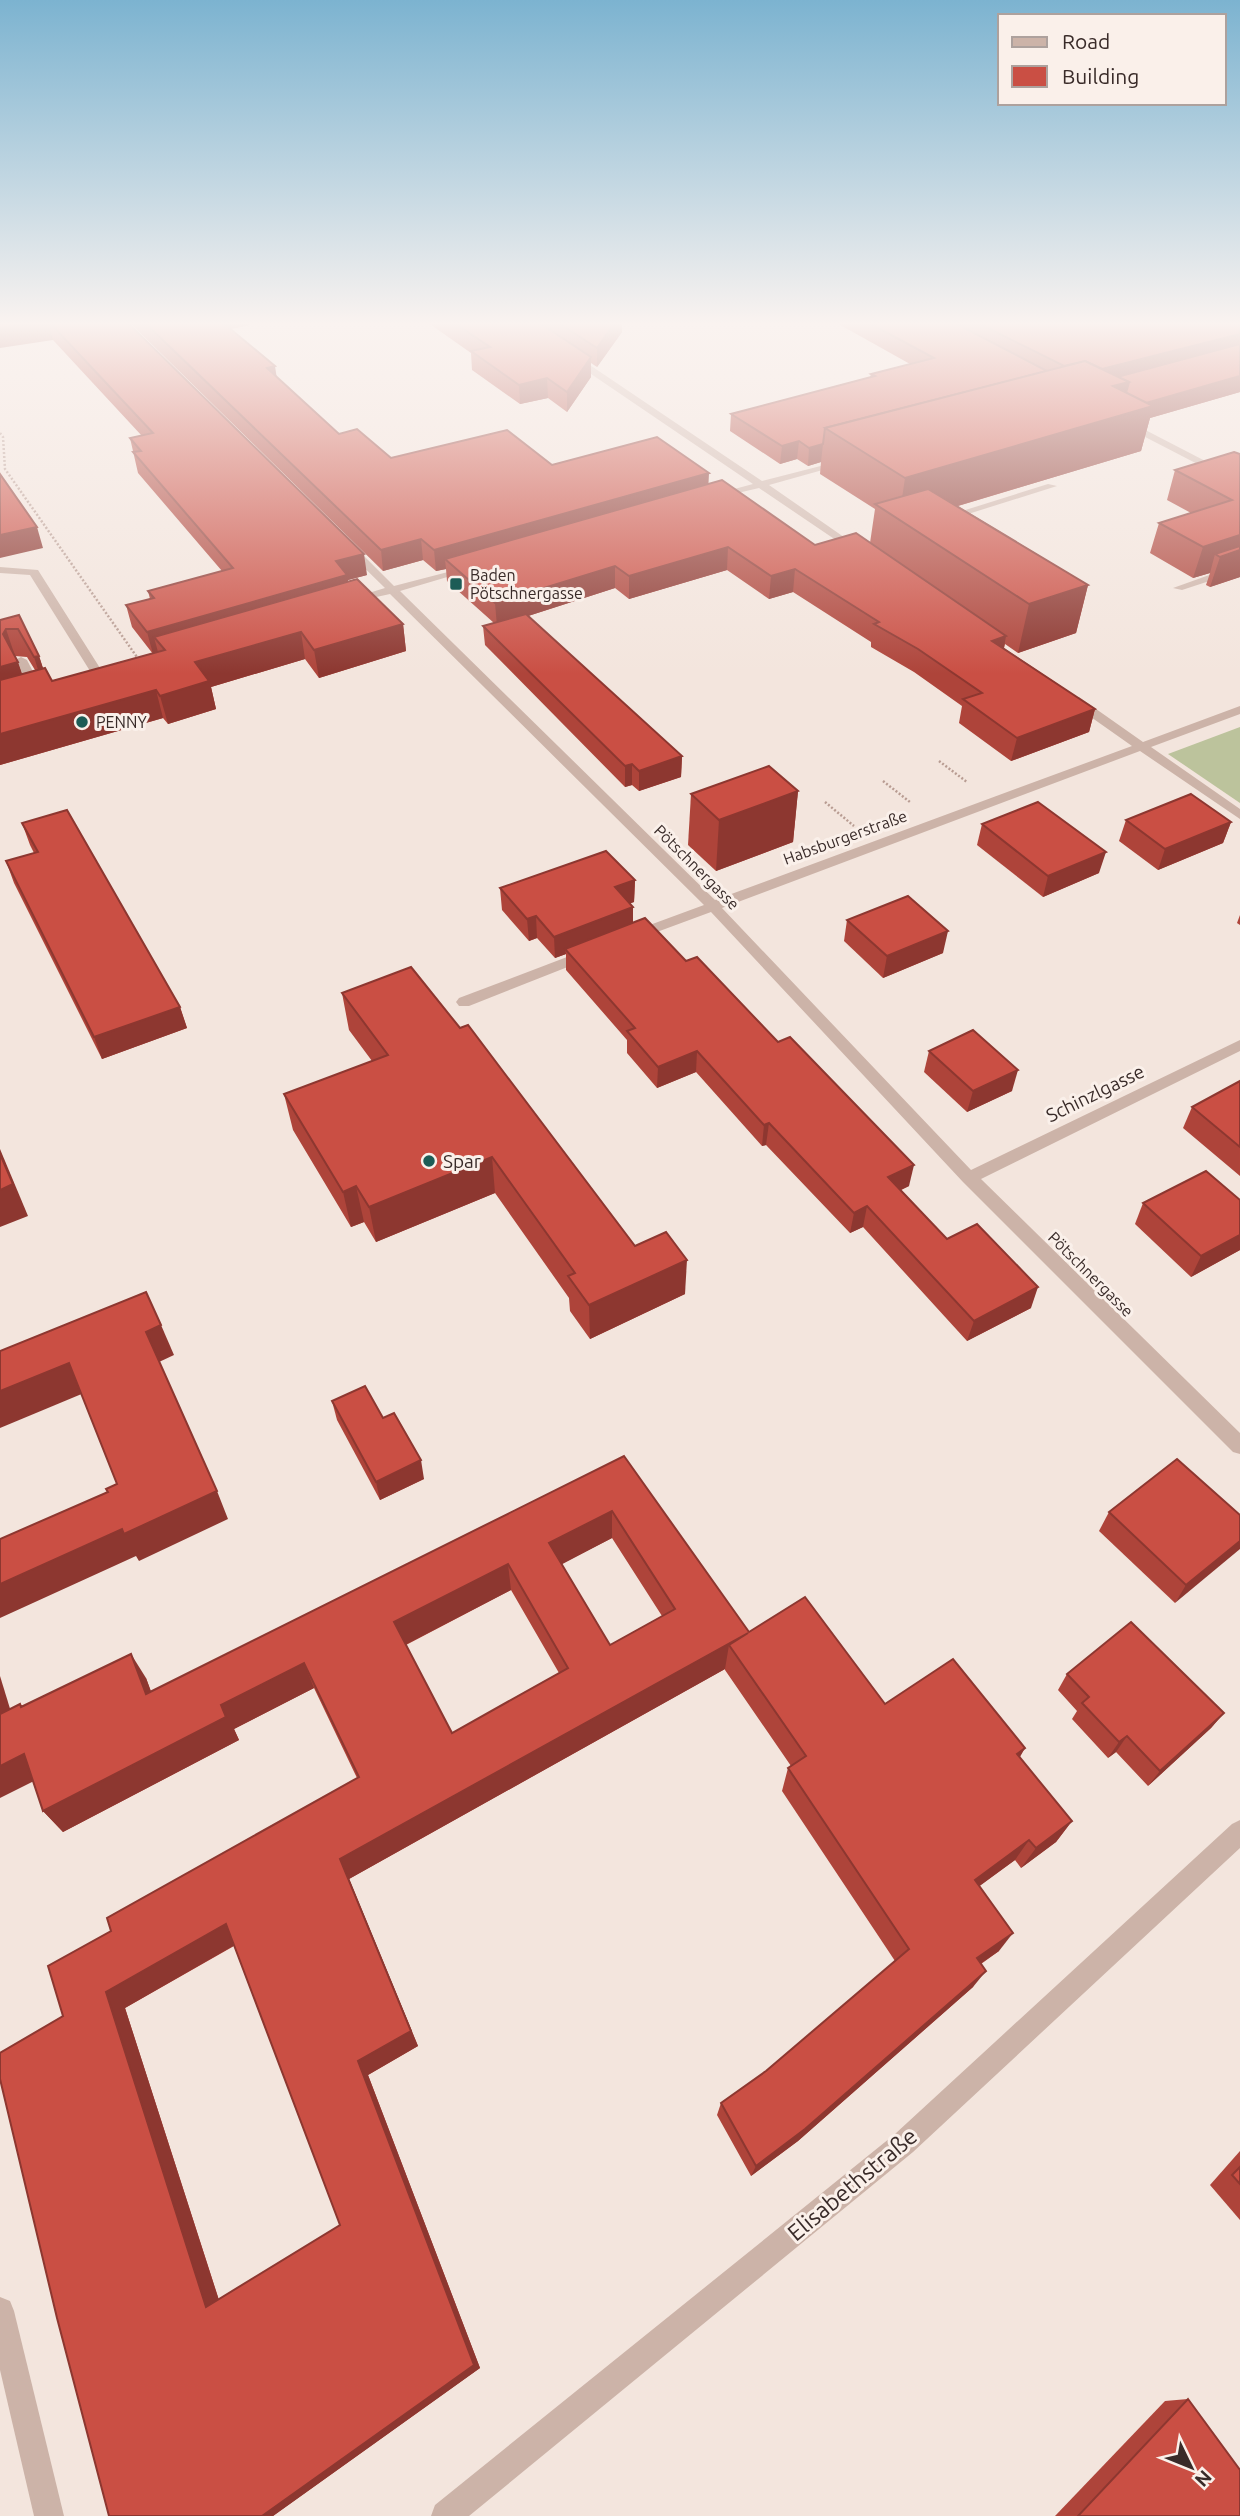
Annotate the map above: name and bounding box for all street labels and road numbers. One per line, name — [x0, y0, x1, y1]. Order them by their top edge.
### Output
street label: Habsburgerstraße — [781, 806, 909, 868]
street label: Pötschnergasse — [651, 821, 743, 913]
street label: Schinzlgasse — [1042, 1060, 1148, 1126]
street label: Pötschnergasse — [1045, 1228, 1137, 1320]
street label: Elisabethstraße — [782, 2123, 922, 2245]

